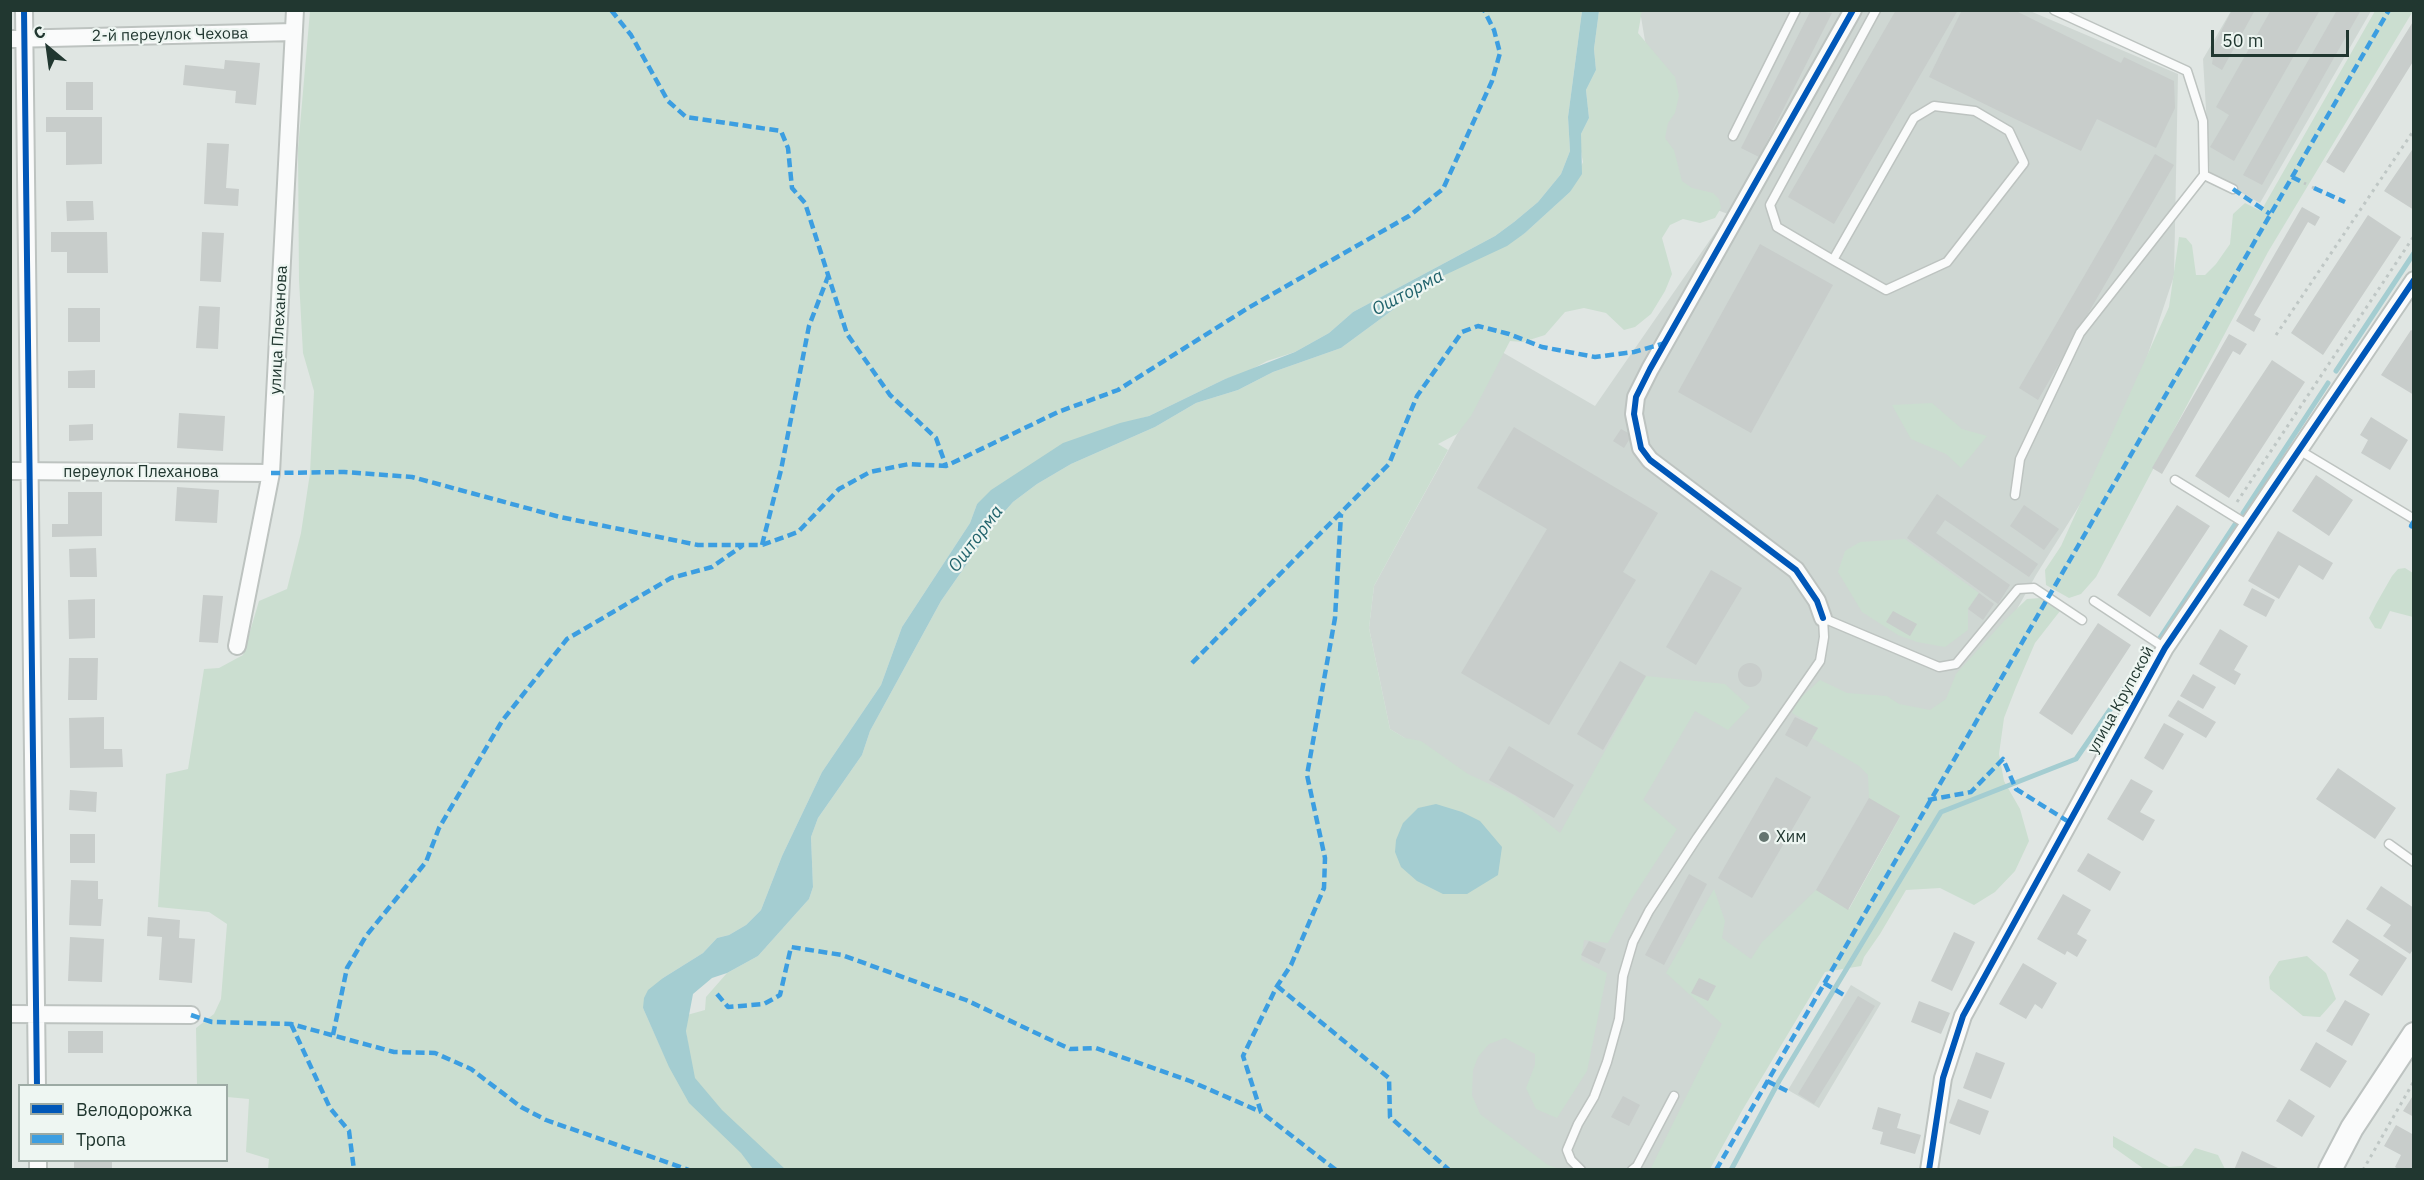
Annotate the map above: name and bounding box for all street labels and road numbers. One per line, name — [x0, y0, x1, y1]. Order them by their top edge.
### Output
street label: 2-й переулок Чехова — [92, 24, 248, 46]
street label: улица Плеханова — [266, 265, 292, 395]
street label: переулок Плеханова — [63, 462, 219, 482]
street label: улица Крупской — [2084, 643, 2158, 757]

